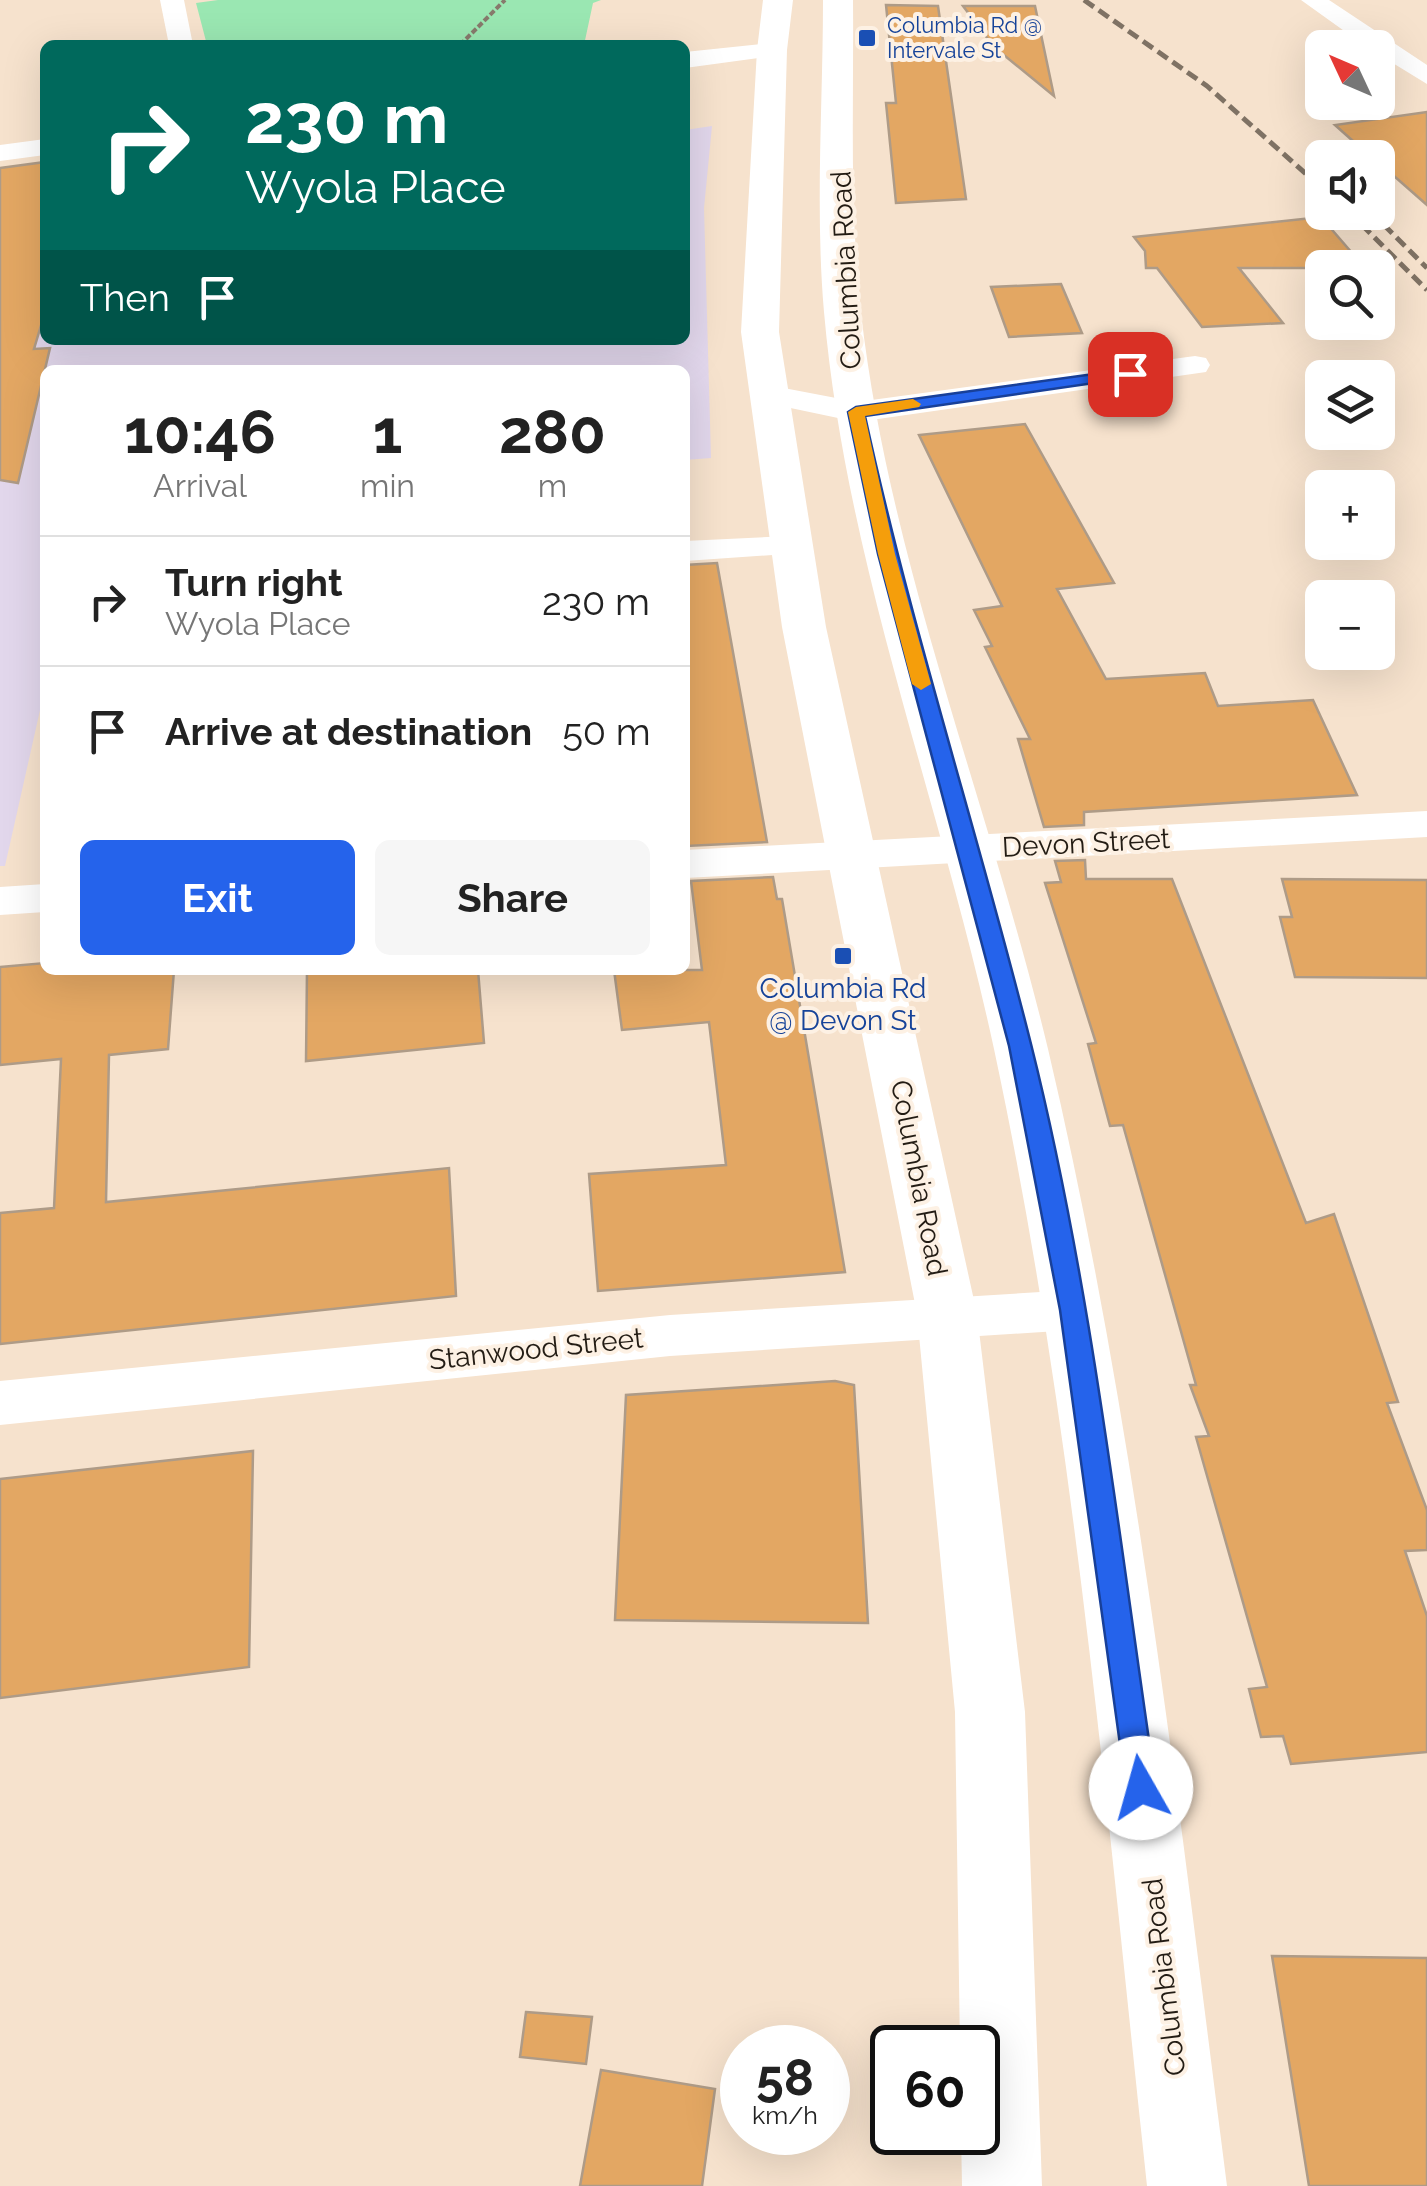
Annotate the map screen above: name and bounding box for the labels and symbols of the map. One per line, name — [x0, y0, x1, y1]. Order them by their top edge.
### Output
place label: Columbia Rd @ Intervale St — [887, 12, 1042, 63]
marker: Columbia Rd @ Intervale St — [856, 27, 878, 49]
north arrow — [1305, 30, 1395, 120]
street label: Columbia Road — [824, 170, 868, 370]
pin — [1088, 332, 1173, 417]
street label: Devon Street — [1001, 822, 1171, 864]
marker: Columbia Rd @ Devon St — [832, 945, 854, 967]
place label: Columbia Rd @ Devon St — [760, 972, 926, 1037]
street label: Columbia Road — [884, 1077, 954, 1279]
street label: Stanwood Street — [427, 1321, 645, 1377]
position arrow — [1089, 1736, 1193, 1840]
street label: Columbia Road — [1136, 1876, 1192, 2078]
speed limit sign: 60 — [870, 2025, 1000, 2155]

